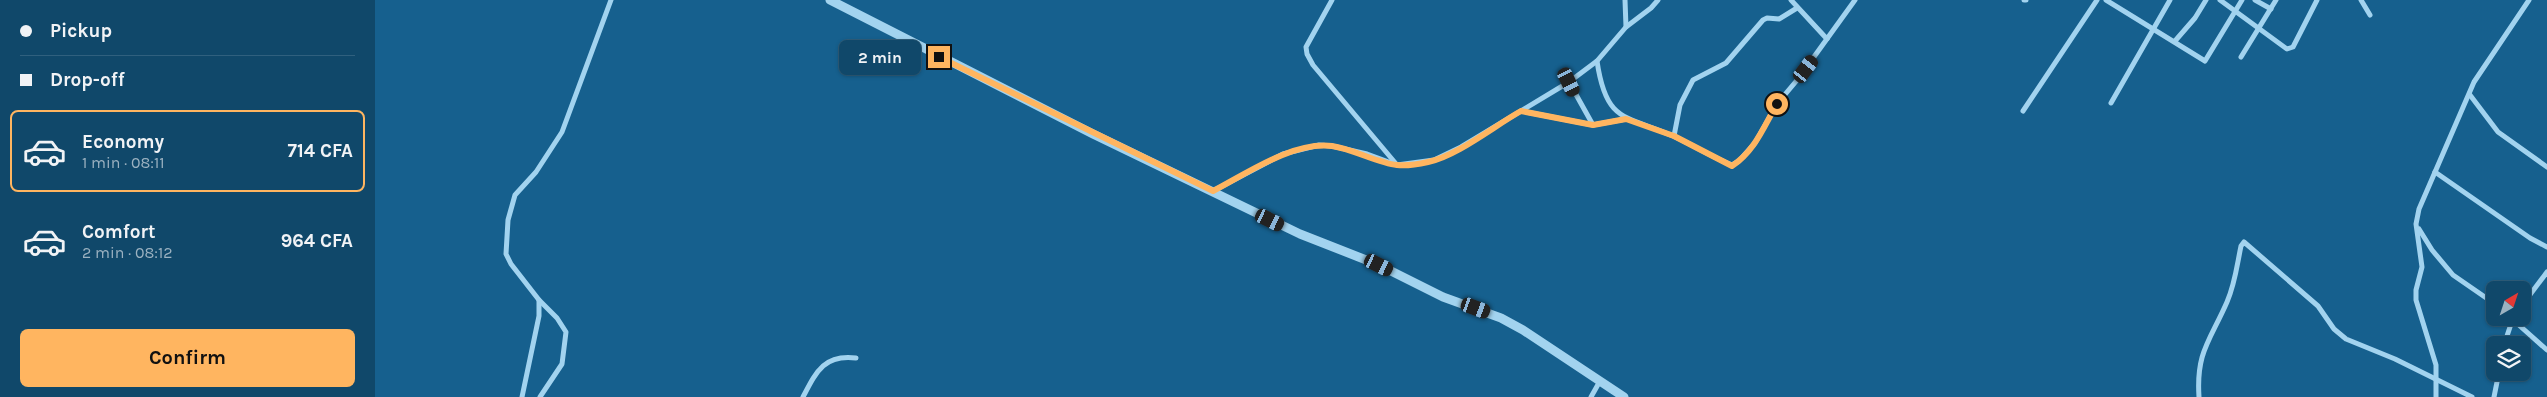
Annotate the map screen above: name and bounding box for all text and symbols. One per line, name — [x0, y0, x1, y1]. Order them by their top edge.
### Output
text: Pickup — [50, 20, 112, 42]
callout: 2 min — [839, 40, 921, 74]
route end — [928, 46, 950, 68]
text: 2 min — [858, 48, 902, 67]
car — [1790, 53, 1821, 85]
car — [1555, 65, 1582, 99]
text: Drop-off — [50, 69, 125, 91]
route start — [1766, 93, 1788, 115]
icon: car — [22, 129, 67, 174]
text: Economy — [82, 131, 164, 153]
text: 714 CFA — [288, 140, 353, 162]
text: 1 min · 08:11 — [82, 153, 165, 172]
car — [1253, 207, 1286, 233]
icon: car — [22, 219, 67, 264]
text: Comfort — [82, 221, 156, 243]
text: 964 CFA — [281, 230, 353, 252]
text: 2 min · 08:12 — [82, 243, 173, 262]
car — [1362, 252, 1395, 278]
north arrow — [2486, 281, 2531, 326]
map controls — [2486, 281, 2531, 381]
car — [1459, 296, 1492, 320]
button: Confirm — [20, 329, 355, 387]
button: layers — [2486, 336, 2531, 381]

